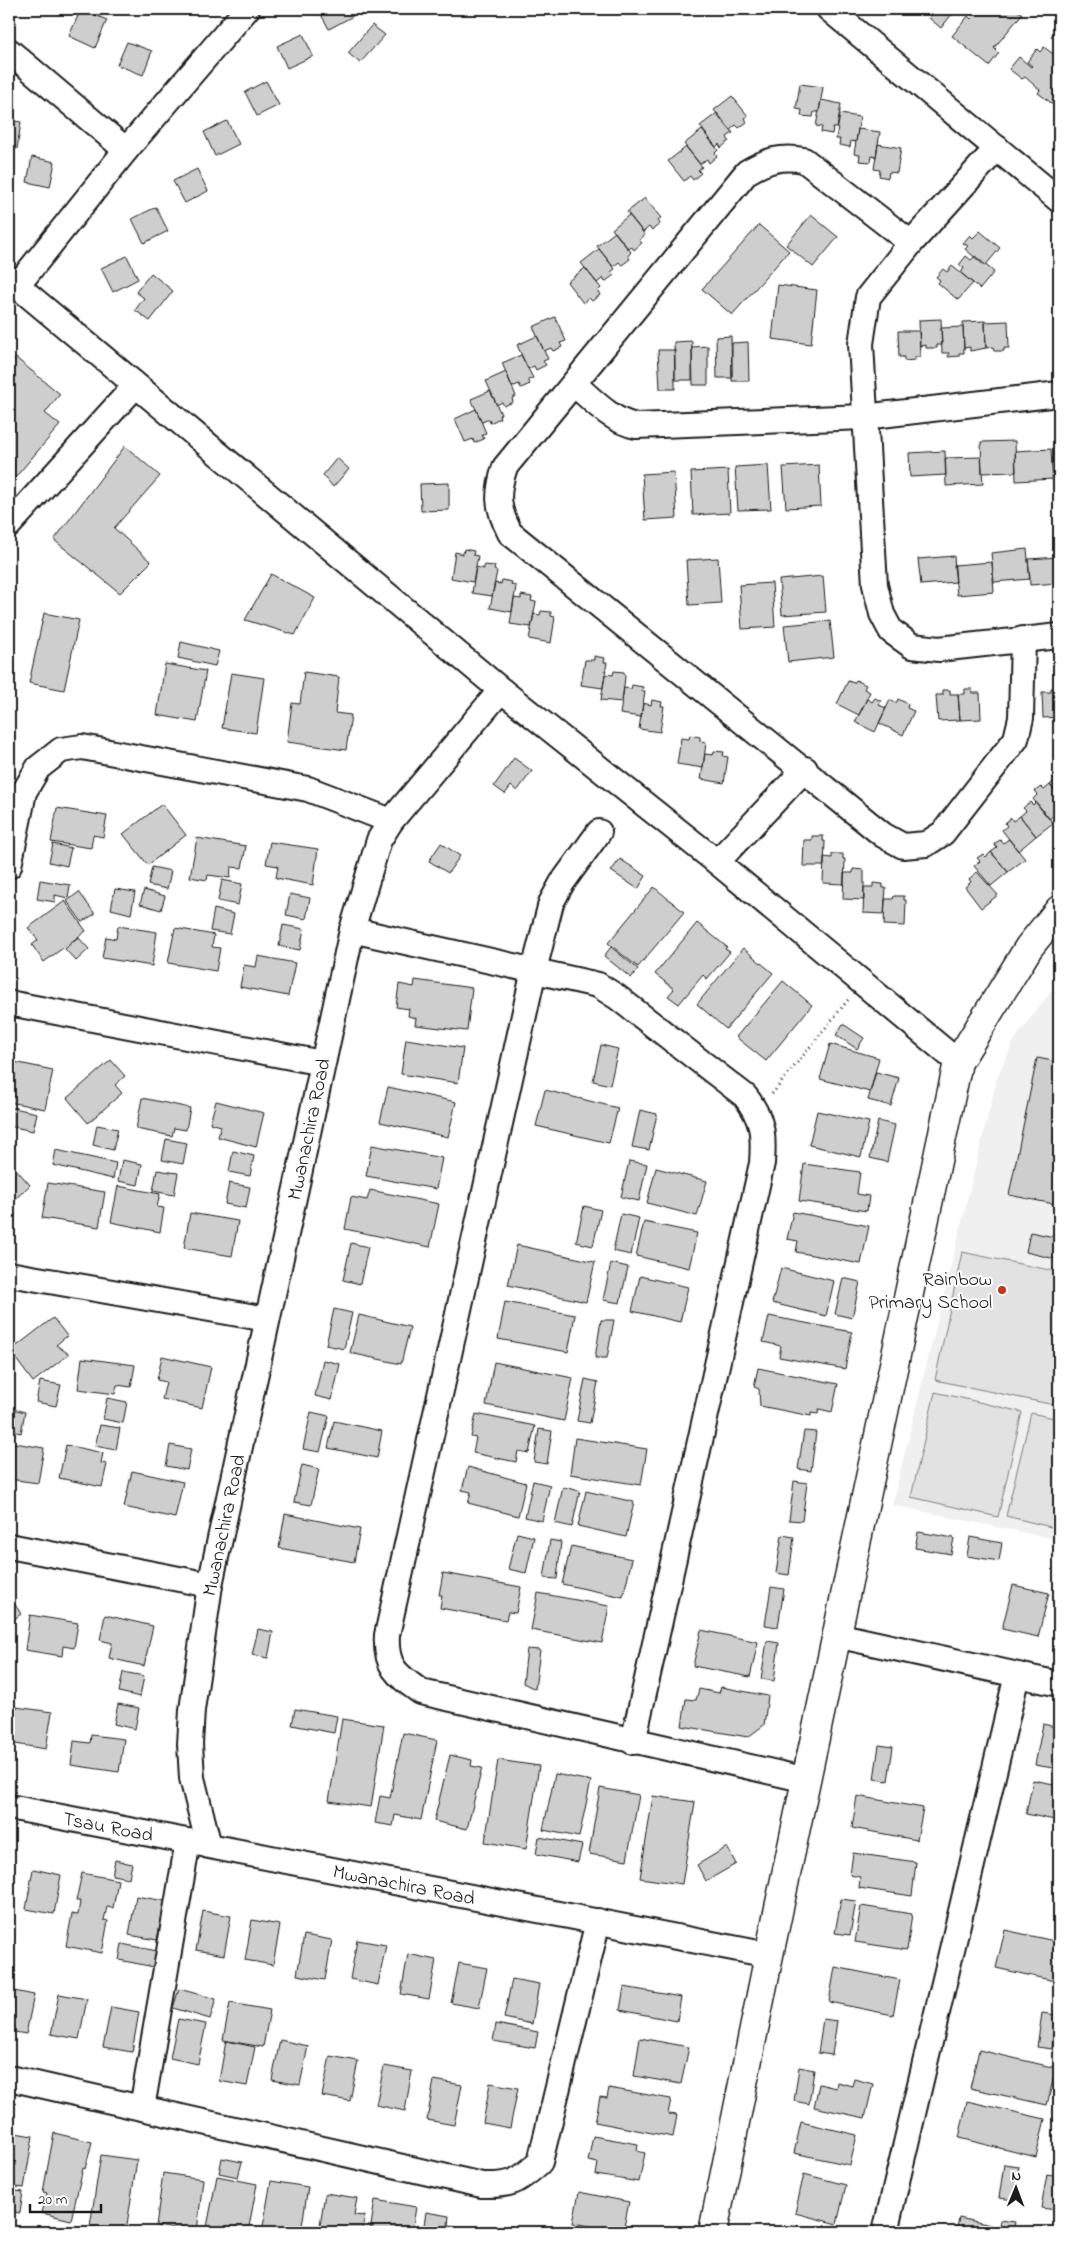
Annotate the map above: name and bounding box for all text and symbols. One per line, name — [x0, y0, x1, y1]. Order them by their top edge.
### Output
street label: Mwanachira Road — [281, 1056, 340, 1203]
place label: Rainbow Primary School — [868, 1266, 992, 1318]
marker: Rainbow Primary School — [996, 1284, 1008, 1296]
street label: Mwanachira Road — [196, 1452, 255, 1599]
street label: Tsau Road — [60, 1806, 155, 1851]
street label: Mwanachira Road — [330, 1858, 477, 1914]
north arrow — [990, 2164, 1040, 2214]
text: N — [1011, 2166, 1021, 2187]
scale bar — [30, 2181, 101, 2213]
text: 20 m — [38, 2189, 68, 2211]

